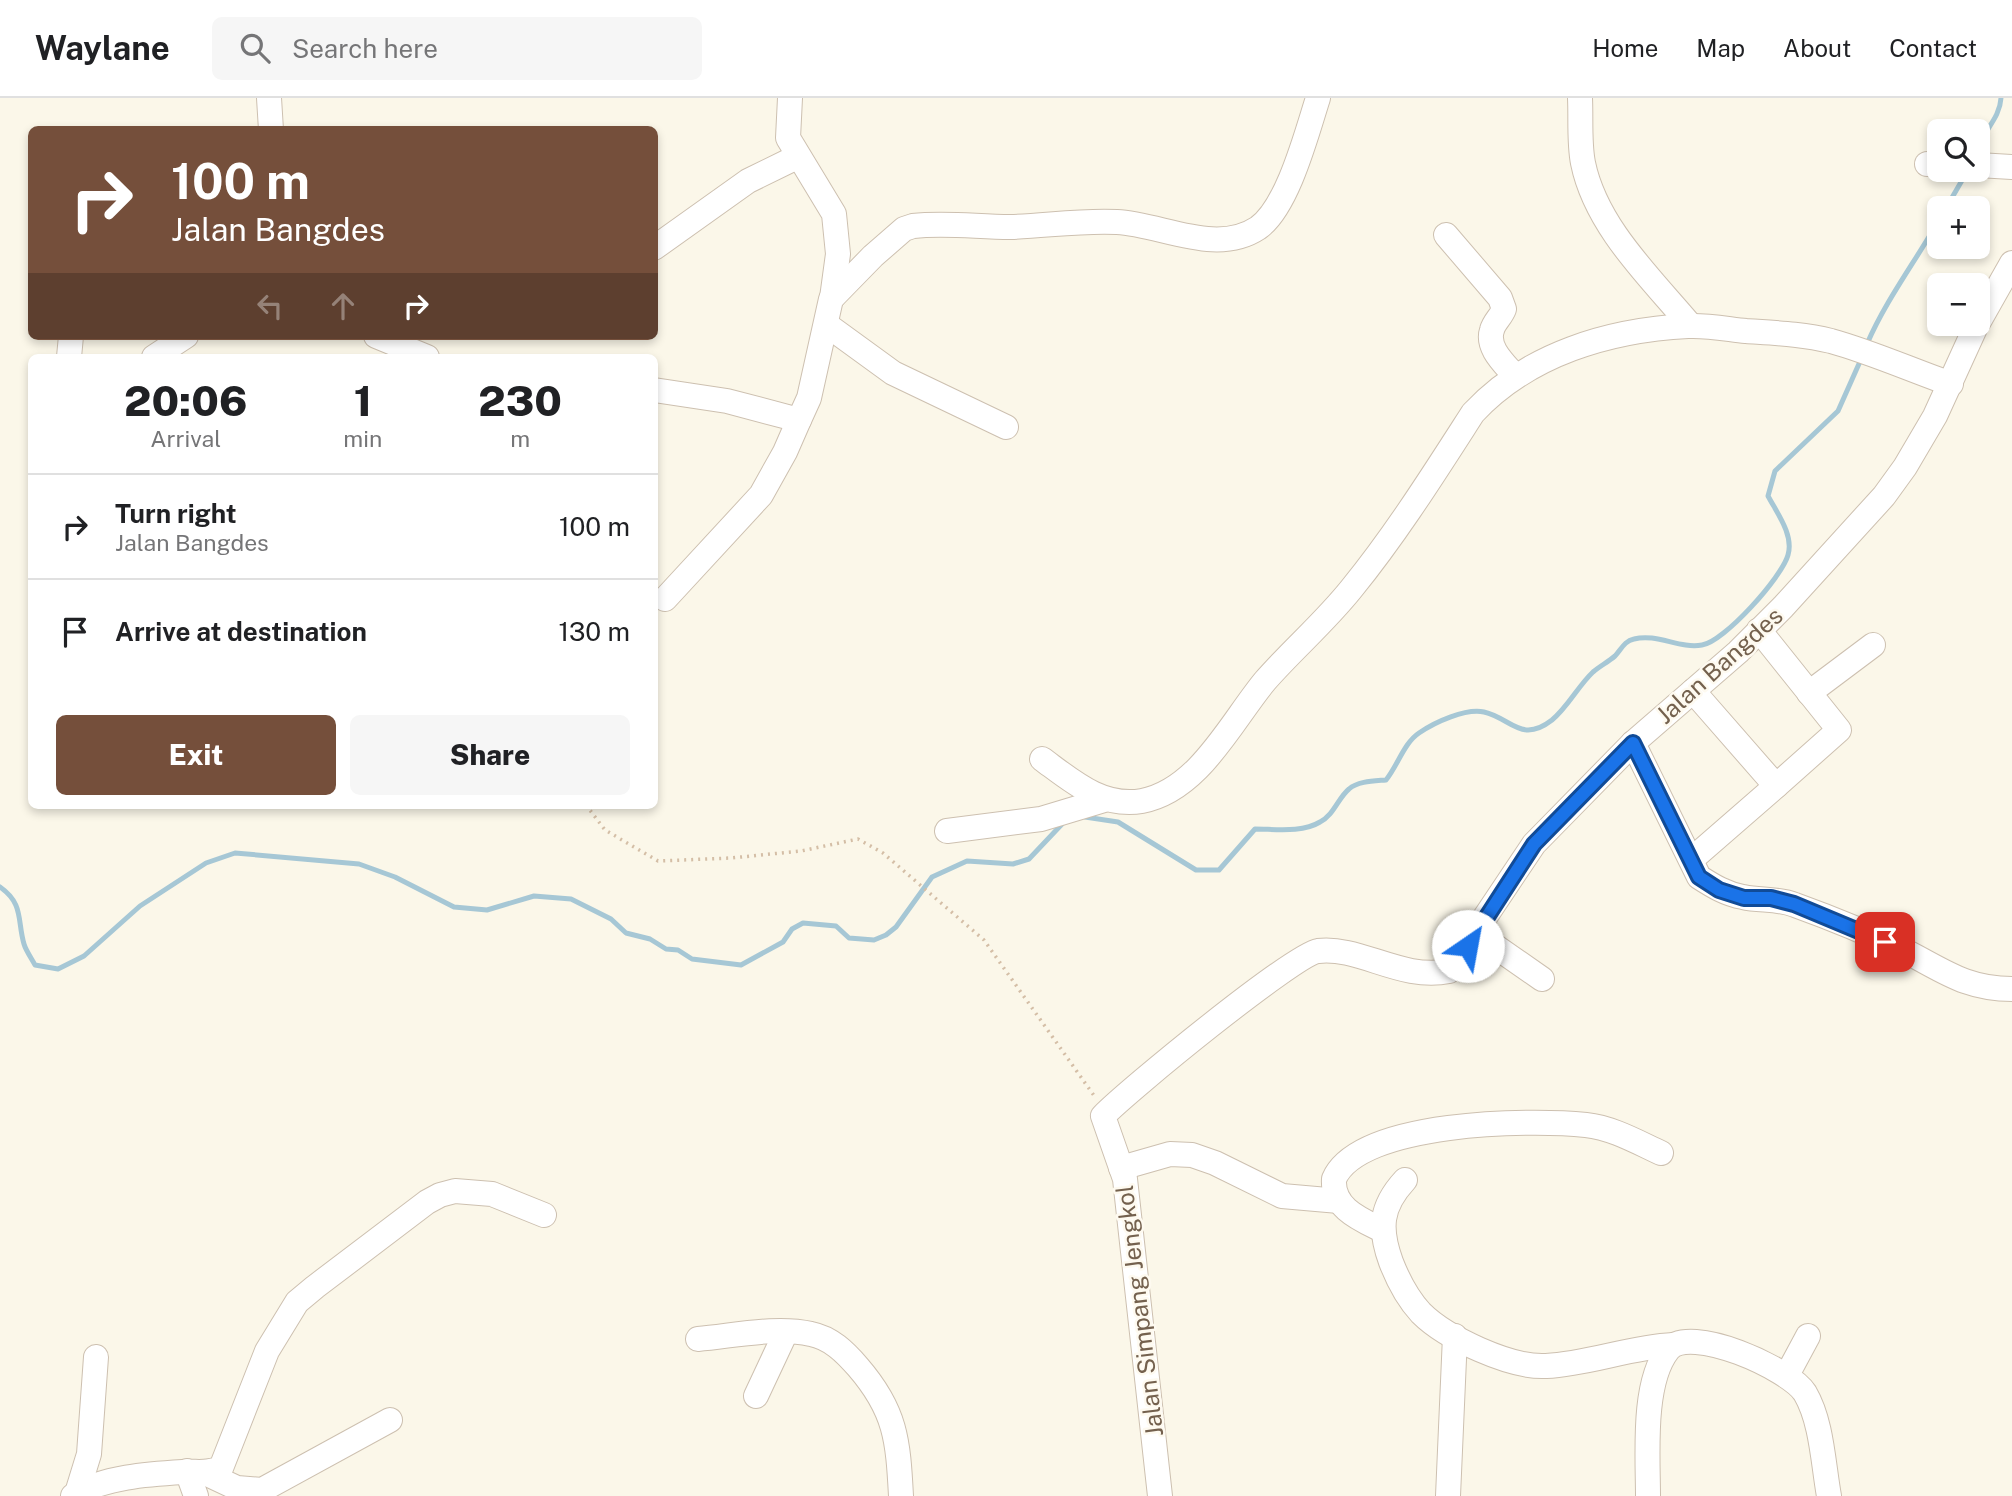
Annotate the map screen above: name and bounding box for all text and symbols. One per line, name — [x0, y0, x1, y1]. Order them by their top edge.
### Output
search box — [212, 17, 702, 80]
text: Waylane — [35, 29, 170, 67]
icon: search — [236, 29, 274, 67]
text: Search here — [292, 33, 438, 64]
text: Home — [1592, 34, 1658, 62]
text: Map — [1696, 34, 1745, 62]
text: About — [1783, 34, 1851, 62]
text: Contact — [1889, 34, 1977, 62]
map controls — [1927, 119, 1990, 336]
button: search — [1927, 119, 1990, 182]
text: 100 m — [171, 152, 310, 210]
icon: right — [56, 154, 147, 245]
button: + — [1927, 196, 1990, 259]
text: Jalan Bangdes — [171, 211, 385, 248]
button: − — [1927, 273, 1990, 336]
icon: left — [251, 287, 289, 325]
icon: ahead — [324, 287, 362, 325]
icon: right — [397, 287, 435, 325]
text: 20:06 — [124, 376, 247, 425]
text: 1 — [354, 376, 372, 425]
text: 230 — [478, 376, 562, 425]
text: Arrival — [150, 425, 221, 452]
text: min — [343, 425, 382, 452]
text: m — [510, 425, 530, 452]
text: Turn right — [115, 498, 237, 529]
icon: right — [56, 508, 94, 546]
text: 100 m — [559, 511, 630, 542]
text: Jalan Bangdes — [115, 529, 269, 556]
street label: Jalan Bangdes — [1650, 601, 1788, 729]
icon: arrive — [56, 613, 94, 651]
text: Arrive at destination — [115, 616, 367, 647]
text: 130 m — [558, 616, 630, 647]
button: Exit — [56, 715, 336, 795]
button: Share — [350, 715, 630, 795]
position arrow — [1431, 909, 1505, 983]
pin — [1855, 912, 1915, 972]
icon: arrive — [1866, 923, 1904, 961]
street label: Jalan Simpang Jengkol — [1110, 1184, 1168, 1438]

